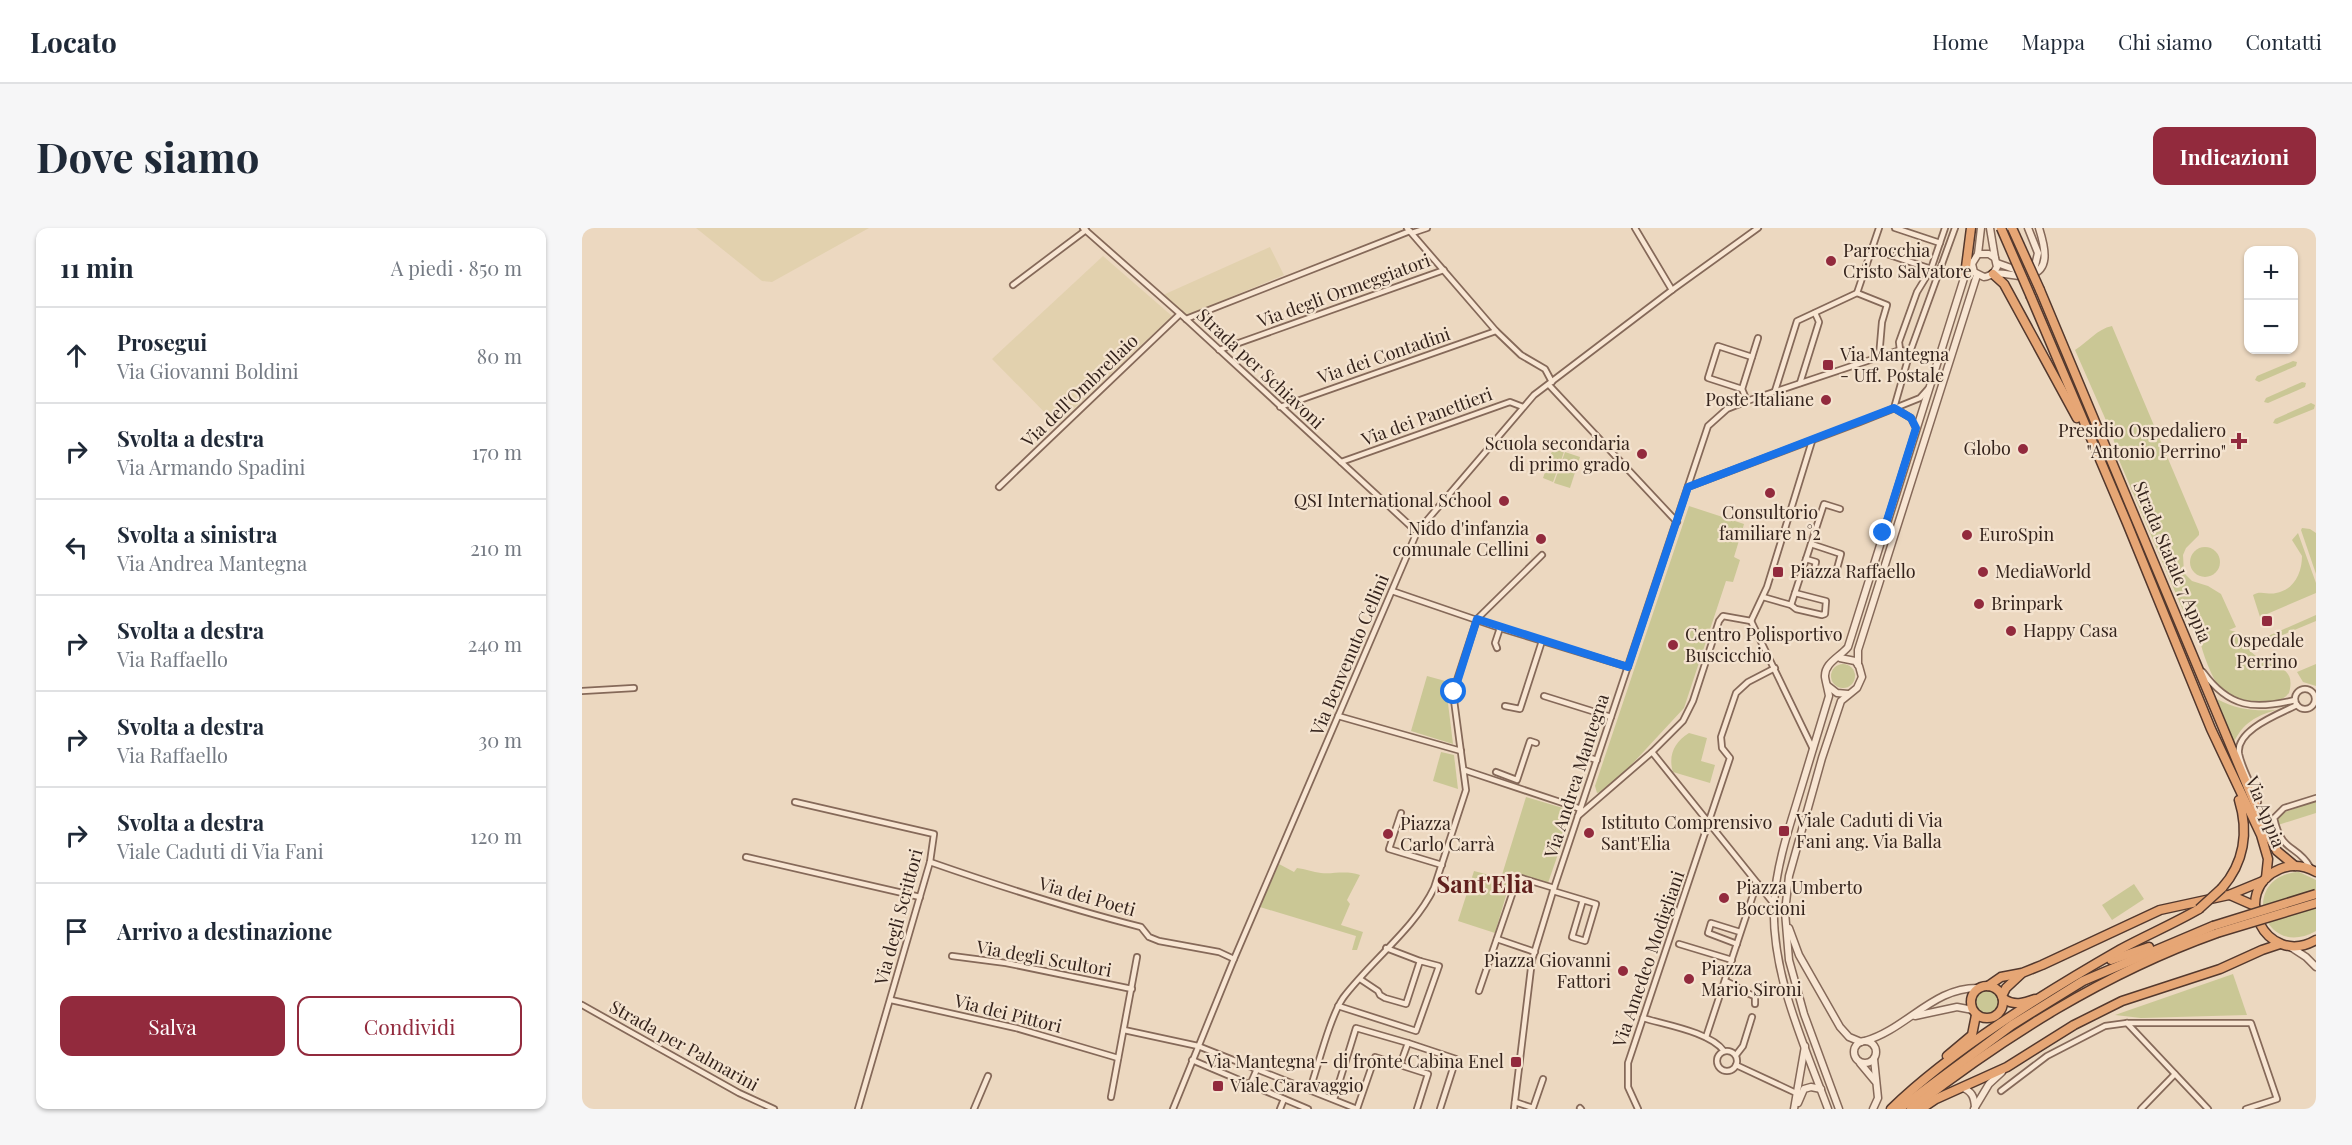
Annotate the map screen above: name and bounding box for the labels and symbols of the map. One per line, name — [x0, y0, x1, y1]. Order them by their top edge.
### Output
place label: Parrocchia Cristo Salvatore — [1843, 238, 1972, 283]
street label: Via degli Ormeggiatori — [1253, 248, 1434, 333]
marker: Parrocchia Cristo Salvatore — [1824, 254, 1838, 268]
street label: Strada per Schiavoni — [1192, 303, 1330, 434]
street label: Via dei Contadini — [1313, 321, 1453, 389]
street label: Via dell'Ombrellaio — [1015, 328, 1143, 453]
place label: Via Mantegna - Uff. Postale — [1839, 342, 1949, 387]
marker: Via Mantegna - Uff. Postale — [1821, 358, 1835, 372]
street label: Via dei Panettieri — [1357, 381, 1495, 451]
place label: Poste Italiane — [1705, 387, 1814, 411]
marker: Poste Italiane — [1819, 393, 1833, 407]
place label: Presidio Ospedaliero "Antonio Perrino" — [2058, 418, 2226, 463]
place label: Scuola secondaria di primo grado — [1485, 431, 1630, 476]
marker: Presidio Ospedaliero "Antonio Perrino" — [2230, 432, 2248, 450]
place label: Globo — [1964, 436, 2011, 460]
marker: Globo — [2016, 442, 2030, 456]
marker: Scuola secondaria di primo grado — [1635, 447, 1649, 461]
street label: Strada Statale 7 Appia — [2128, 477, 2218, 646]
marker: Consultorio familiare n°2 — [1763, 486, 1777, 500]
place label: QSI International School — [1294, 488, 1492, 512]
marker: QSI International School — [1497, 494, 1511, 508]
place label: Consultorio familiare n°2 — [1719, 500, 1821, 545]
place label: Nido d'infanzia comunale Cellini — [1393, 516, 1529, 561]
route end — [1869, 519, 1895, 545]
place label: EuroSpin — [1979, 522, 2054, 546]
marker: EuroSpin — [1960, 528, 1974, 542]
marker: Nido d'infanzia comunale Cellini — [1534, 532, 1548, 546]
place label: Piazza Raffaello — [1790, 559, 1916, 583]
place label: MediaWorld — [1995, 559, 2092, 583]
marker: Piazza Raffaello — [1771, 565, 1785, 579]
marker: MediaWorld — [1976, 565, 1990, 579]
street label: Via Benvenuto Cellini — [1304, 570, 1394, 740]
place label: Brinpark — [1991, 591, 2063, 615]
marker: Brinpark — [1972, 597, 1986, 611]
marker: Ospedale Perrino — [2260, 614, 2274, 628]
place label: Happy Casa — [2023, 618, 2118, 642]
place label: Centro Polisportivo Buscicchio — [1685, 622, 1843, 667]
marker: Happy Casa — [2004, 624, 2018, 638]
place label: Ospedale Perrino — [2230, 628, 2304, 673]
marker: Centro Polisportivo Buscicchio — [1666, 638, 1680, 652]
route start — [1440, 678, 1466, 704]
street label: Via Andrea Mantegna — [1538, 691, 1614, 862]
street label: Via Appia — [2240, 771, 2291, 851]
place label: Viale Caduti di Via Fani ang. Via Balla — [1795, 808, 1943, 853]
place label: Istituto Comprensivo Sant'Elia — [1601, 810, 1772, 855]
place label: Piazza Carlo Carrà — [1400, 811, 1495, 856]
marker: Viale Caduti di Via Fani ang. Via Balla — [1777, 824, 1791, 838]
marker: Istituto Comprensivo Sant'Elia — [1582, 826, 1596, 840]
marker: Piazza Carlo Carrà — [1381, 827, 1395, 841]
street label: Via degli Scrittori — [868, 846, 928, 989]
district label: Sant'Elia — [1436, 867, 1534, 899]
street label: Via Amedeo Modigliani — [1606, 867, 1690, 1051]
street label: Via dei Poeti — [1035, 870, 1138, 921]
place label: Piazza Umberto Boccioni — [1736, 875, 1863, 920]
marker: Piazza Umberto Boccioni — [1717, 891, 1731, 905]
street label: Via degli Scultori — [974, 934, 1114, 982]
place label: Piazza Giovanni Fattori — [1484, 948, 1611, 993]
place label: Piazza Mario Sironi — [1701, 956, 1802, 1001]
marker: Piazza Giovanni Fattori — [1616, 964, 1630, 978]
marker: Piazza Mario Sironi — [1682, 972, 1696, 986]
street label: Via dei Pittori — [951, 988, 1064, 1038]
street label: Strada per Palmarini — [606, 994, 763, 1096]
place label: Via Mantegna - di fronte Cabina Enel — [1205, 1049, 1504, 1073]
marker: Via Mantegna - di fronte Cabina Enel — [1509, 1055, 1523, 1069]
place label: Viale Caravaggio — [1229, 1073, 1364, 1097]
marker: Viale Caravaggio — [1211, 1079, 1225, 1093]

